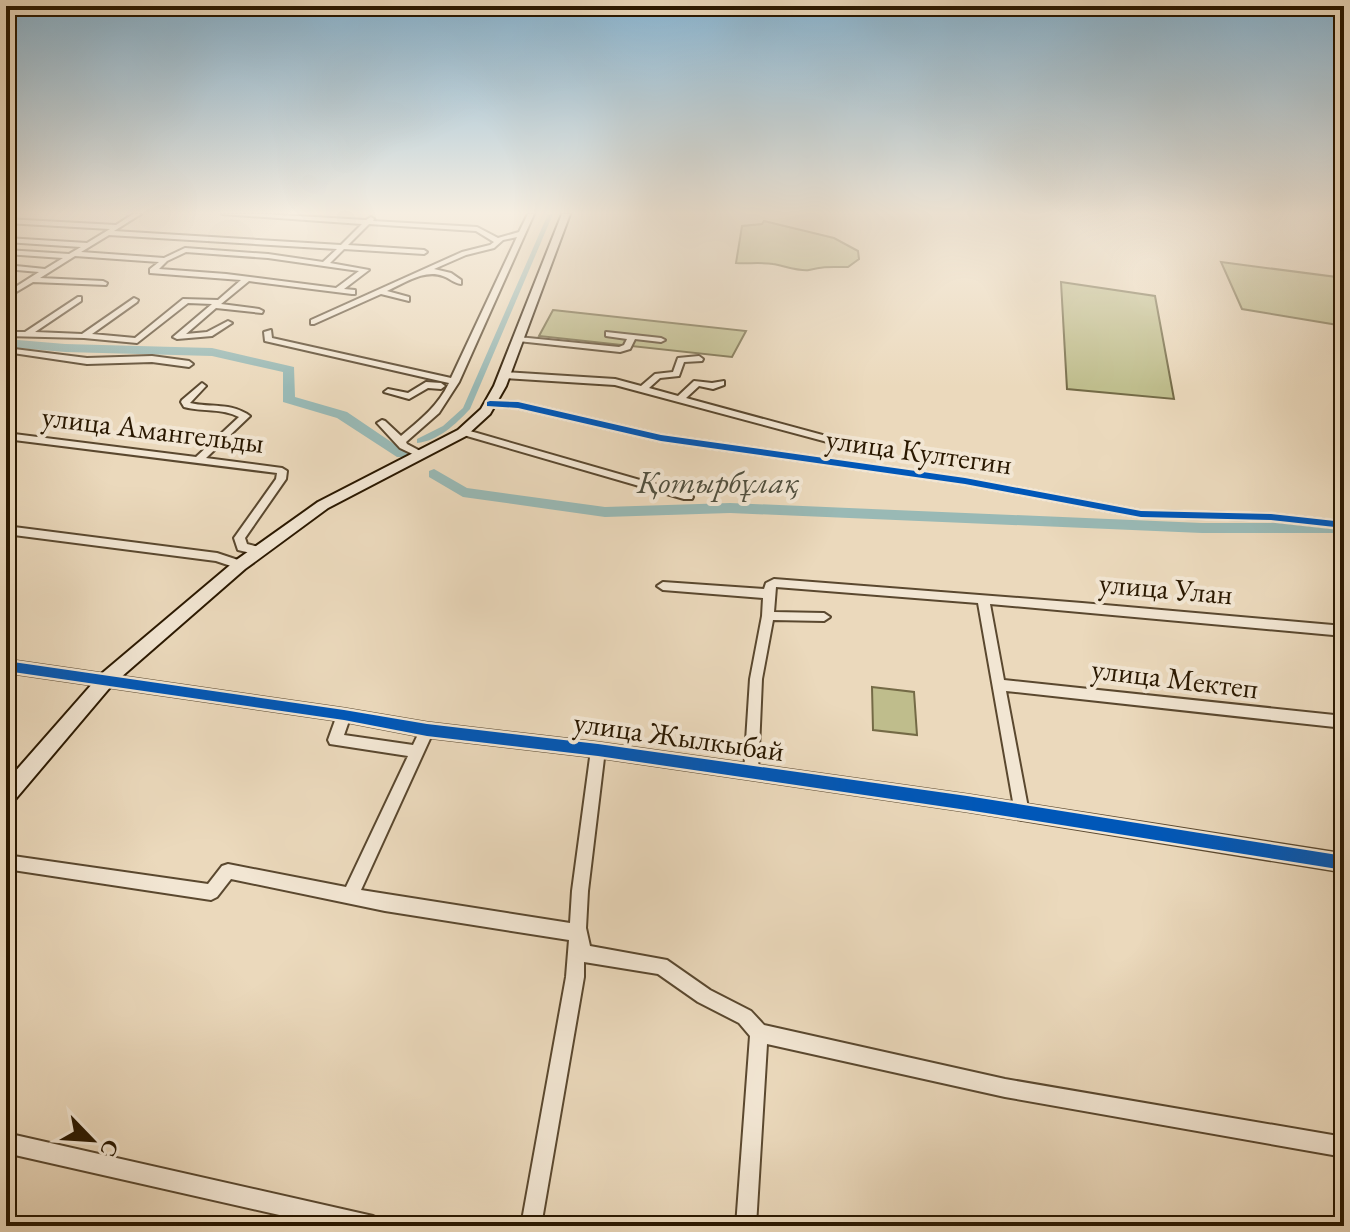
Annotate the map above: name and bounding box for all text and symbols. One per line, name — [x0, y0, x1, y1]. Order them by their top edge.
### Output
street label: улица Амангельды — [40, 396, 266, 462]
street label: улица Култегин — [823, 419, 1015, 483]
water label: Қотырбұлақ — [636, 461, 800, 503]
street label: улица Улан — [1097, 563, 1235, 613]
street label: улица Мектеп — [1089, 648, 1261, 708]
street label: улица Жылкыбай — [571, 702, 787, 770]
north arrow — [52, 1100, 132, 1180]
text: С — [93, 1135, 126, 1161]

